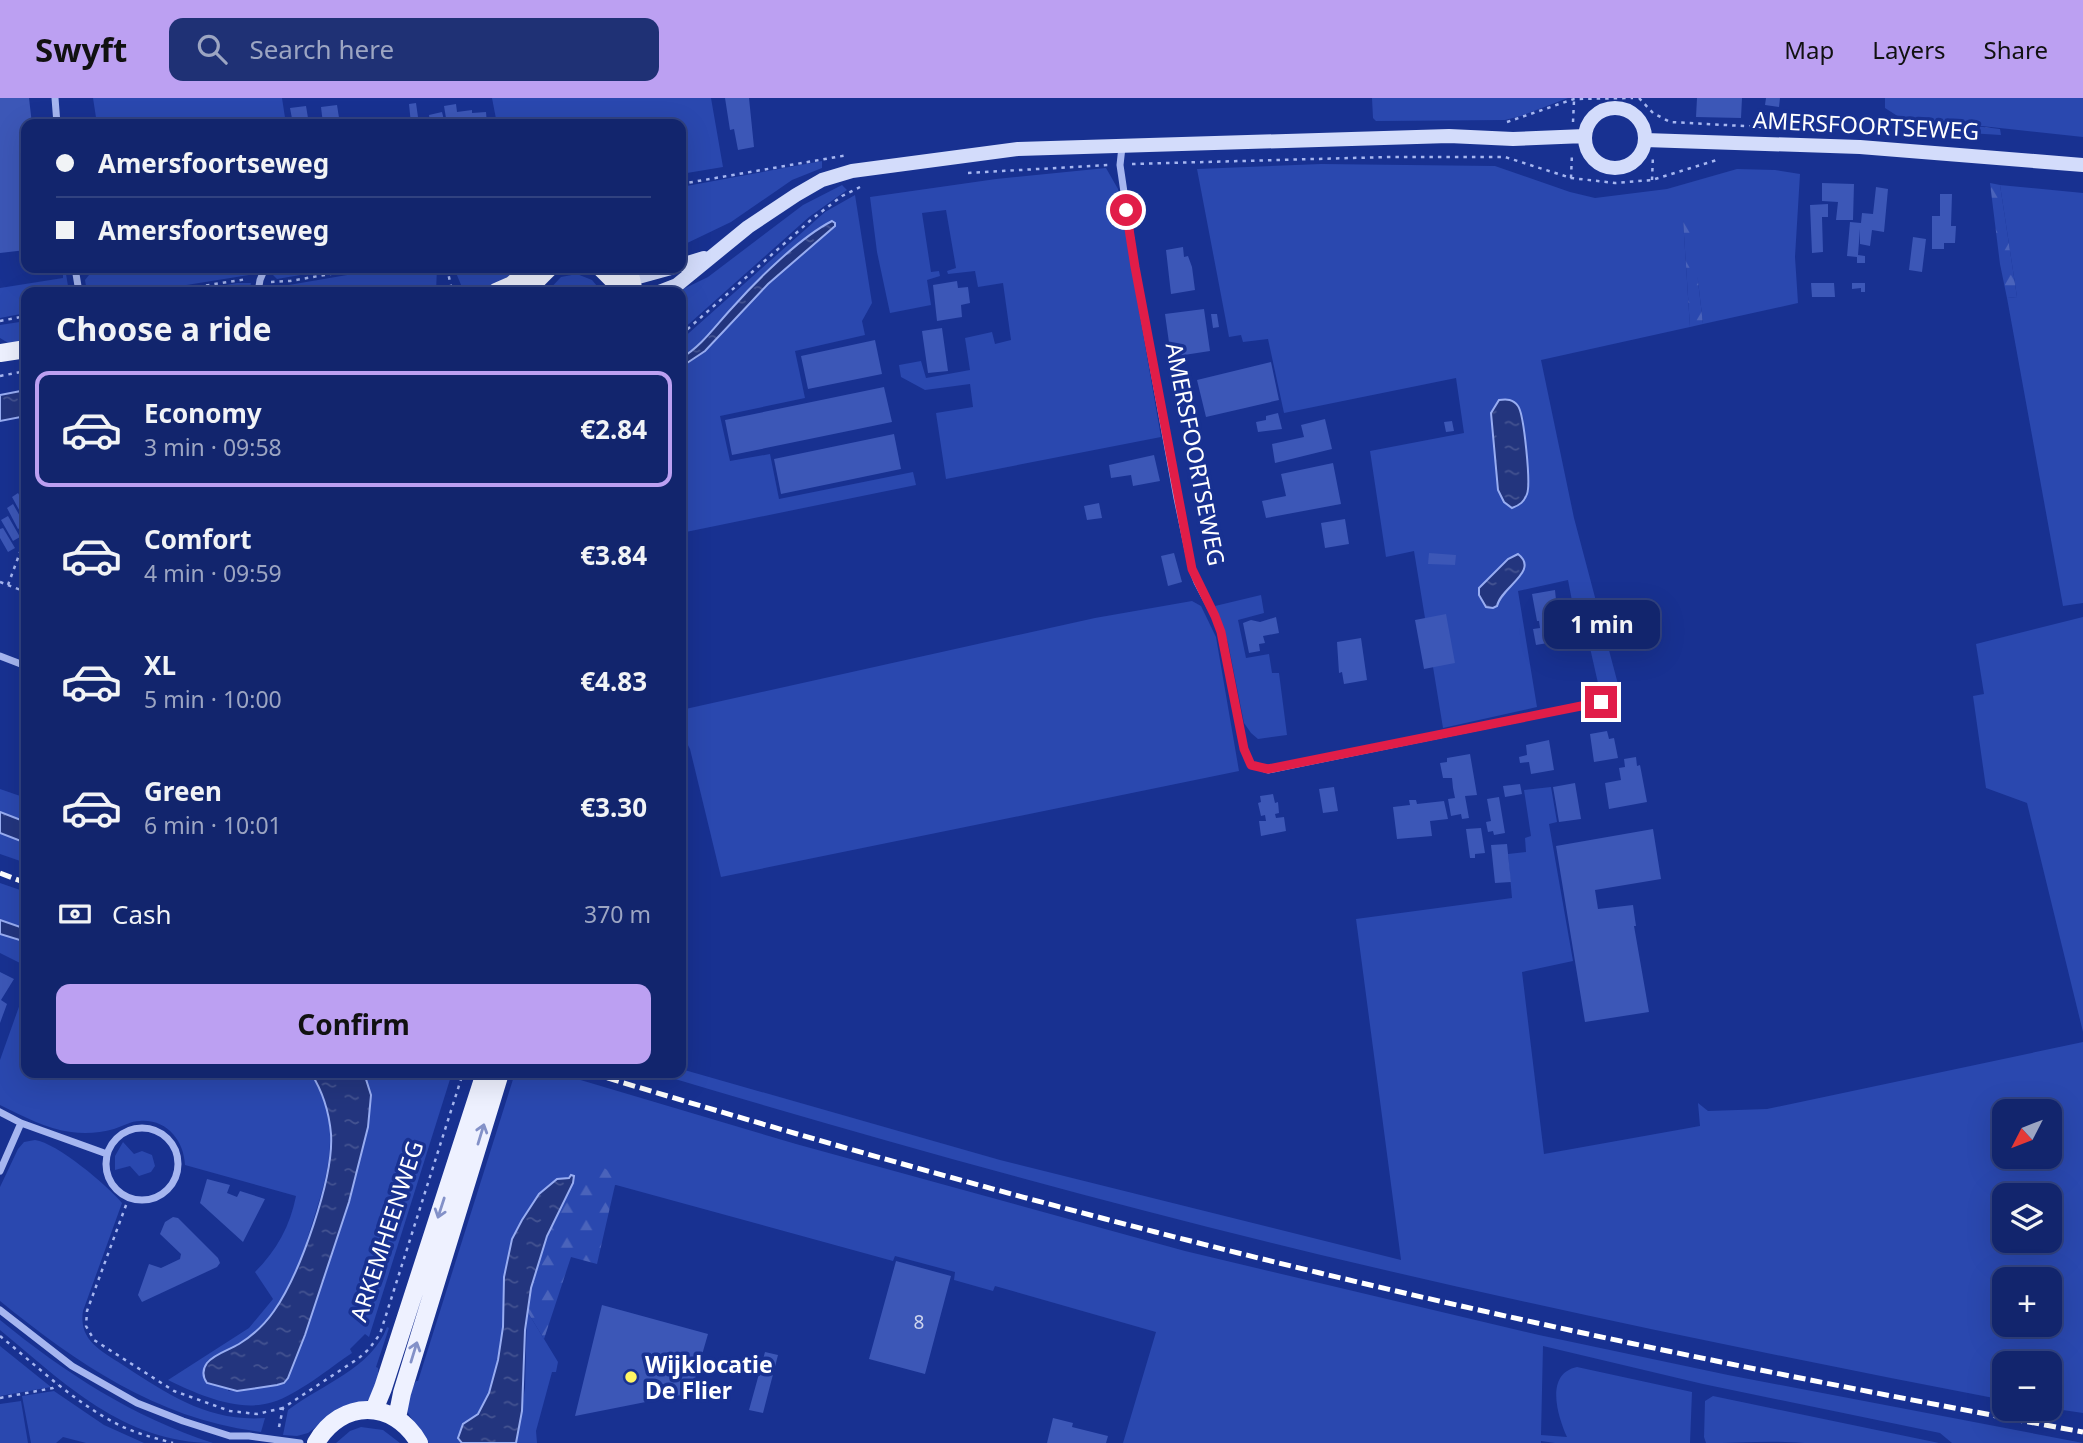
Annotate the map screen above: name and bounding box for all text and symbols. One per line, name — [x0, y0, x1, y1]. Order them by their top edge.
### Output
search box — [169, 18, 659, 81]
text: Swyft — [35, 27, 127, 72]
icon: search — [193, 30, 231, 68]
text: Search here — [249, 31, 394, 67]
text: Map — [1784, 33, 1834, 66]
text: Layers — [1872, 33, 1946, 66]
text: Share — [1984, 33, 2048, 66]
street label: AMERSFOORTSEWEG — [1752, 103, 1980, 147]
text: Amersfoortseweg — [98, 145, 329, 181]
route start — [1110, 194, 1142, 226]
text: Amersfoortseweg — [98, 212, 329, 248]
text: Choose a ride — [56, 307, 272, 350]
street label: AMERSFOORTSEWEG — [1159, 340, 1233, 568]
text: Economy — [144, 395, 262, 431]
icon: car — [60, 398, 123, 461]
text: €2.84 — [580, 411, 647, 447]
text: 3 min · 09:58 — [144, 431, 282, 463]
text: Comfort — [144, 521, 252, 557]
icon: car — [60, 524, 123, 587]
text: €3.84 — [580, 537, 647, 573]
text: 4 min · 09:59 — [144, 557, 282, 589]
callout: 1 min — [1543, 601, 1659, 650]
text: 1 min — [1570, 608, 1634, 640]
text: XL — [144, 647, 176, 683]
icon: car — [60, 650, 123, 713]
text: €4.83 — [580, 663, 647, 699]
text: 5 min · 10:00 — [144, 683, 282, 715]
route end — [1585, 686, 1617, 718]
text: Green — [144, 773, 222, 809]
icon: car — [60, 776, 123, 839]
text: €3.30 — [580, 789, 647, 825]
text: 6 min · 10:01 — [144, 809, 282, 841]
icon: cash — [56, 895, 94, 933]
text: Cash — [112, 896, 172, 932]
text: 370 m — [584, 898, 651, 930]
button: Confirm — [56, 984, 651, 1064]
north arrow — [1992, 1099, 2062, 1169]
map controls — [1992, 1099, 2062, 1421]
one-way arrow — [475, 1124, 488, 1146]
street label: ARKEMHEENWEG — [342, 1137, 430, 1325]
button: layers — [1992, 1183, 2062, 1253]
one-way arrow — [434, 1196, 447, 1218]
button: + — [1992, 1267, 2062, 1337]
house number: 8 — [914, 1309, 924, 1335]
one-way arrow — [409, 1341, 422, 1363]
place label: Wijklocatie De Flier — [645, 1348, 773, 1406]
button: − — [1992, 1351, 2062, 1421]
marker: Wijklocatie De Flier — [623, 1369, 639, 1385]

